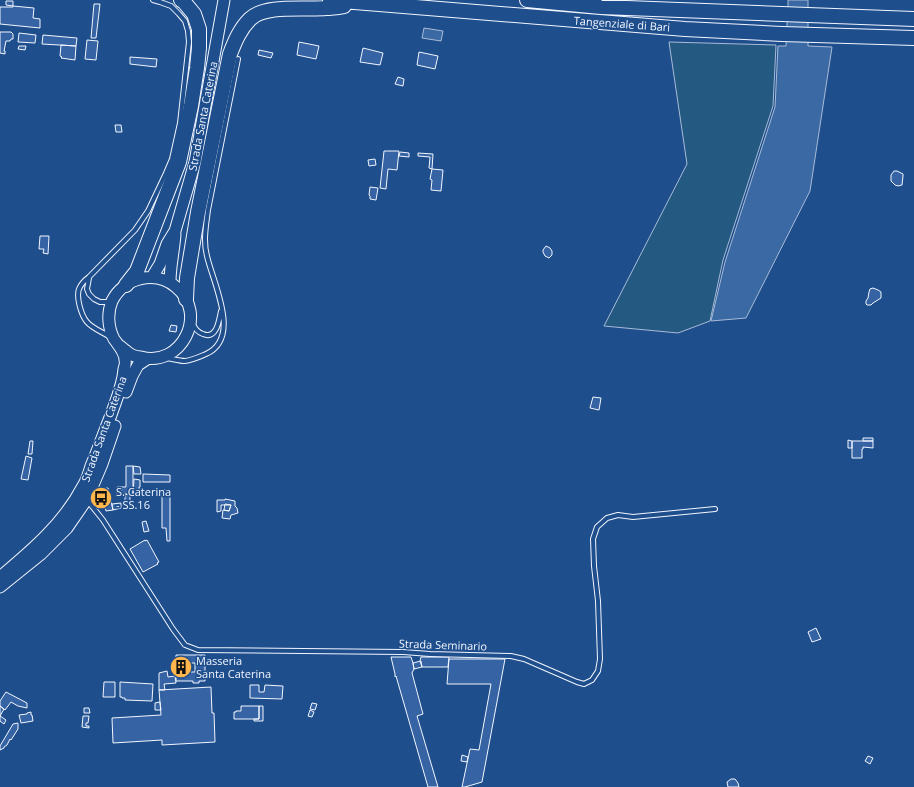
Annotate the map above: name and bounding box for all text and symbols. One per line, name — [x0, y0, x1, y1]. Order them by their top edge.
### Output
street label: Tangenziale di Bari — [573, 13, 671, 34]
street label: Strada Santa Caterina — [185, 60, 220, 172]
street label: Strada Santa Caterina — [77, 374, 130, 484]
place label: S. Caterina - SS.16 — [116, 484, 171, 512]
bus stop icon: S. Caterina - SS.16 — [88, 485, 114, 511]
street label: Strada Seminario — [399, 635, 488, 654]
place label: Masseria Santa Caterina — [196, 653, 271, 681]
building icon: Masseria Santa Caterina — [168, 654, 194, 680]

